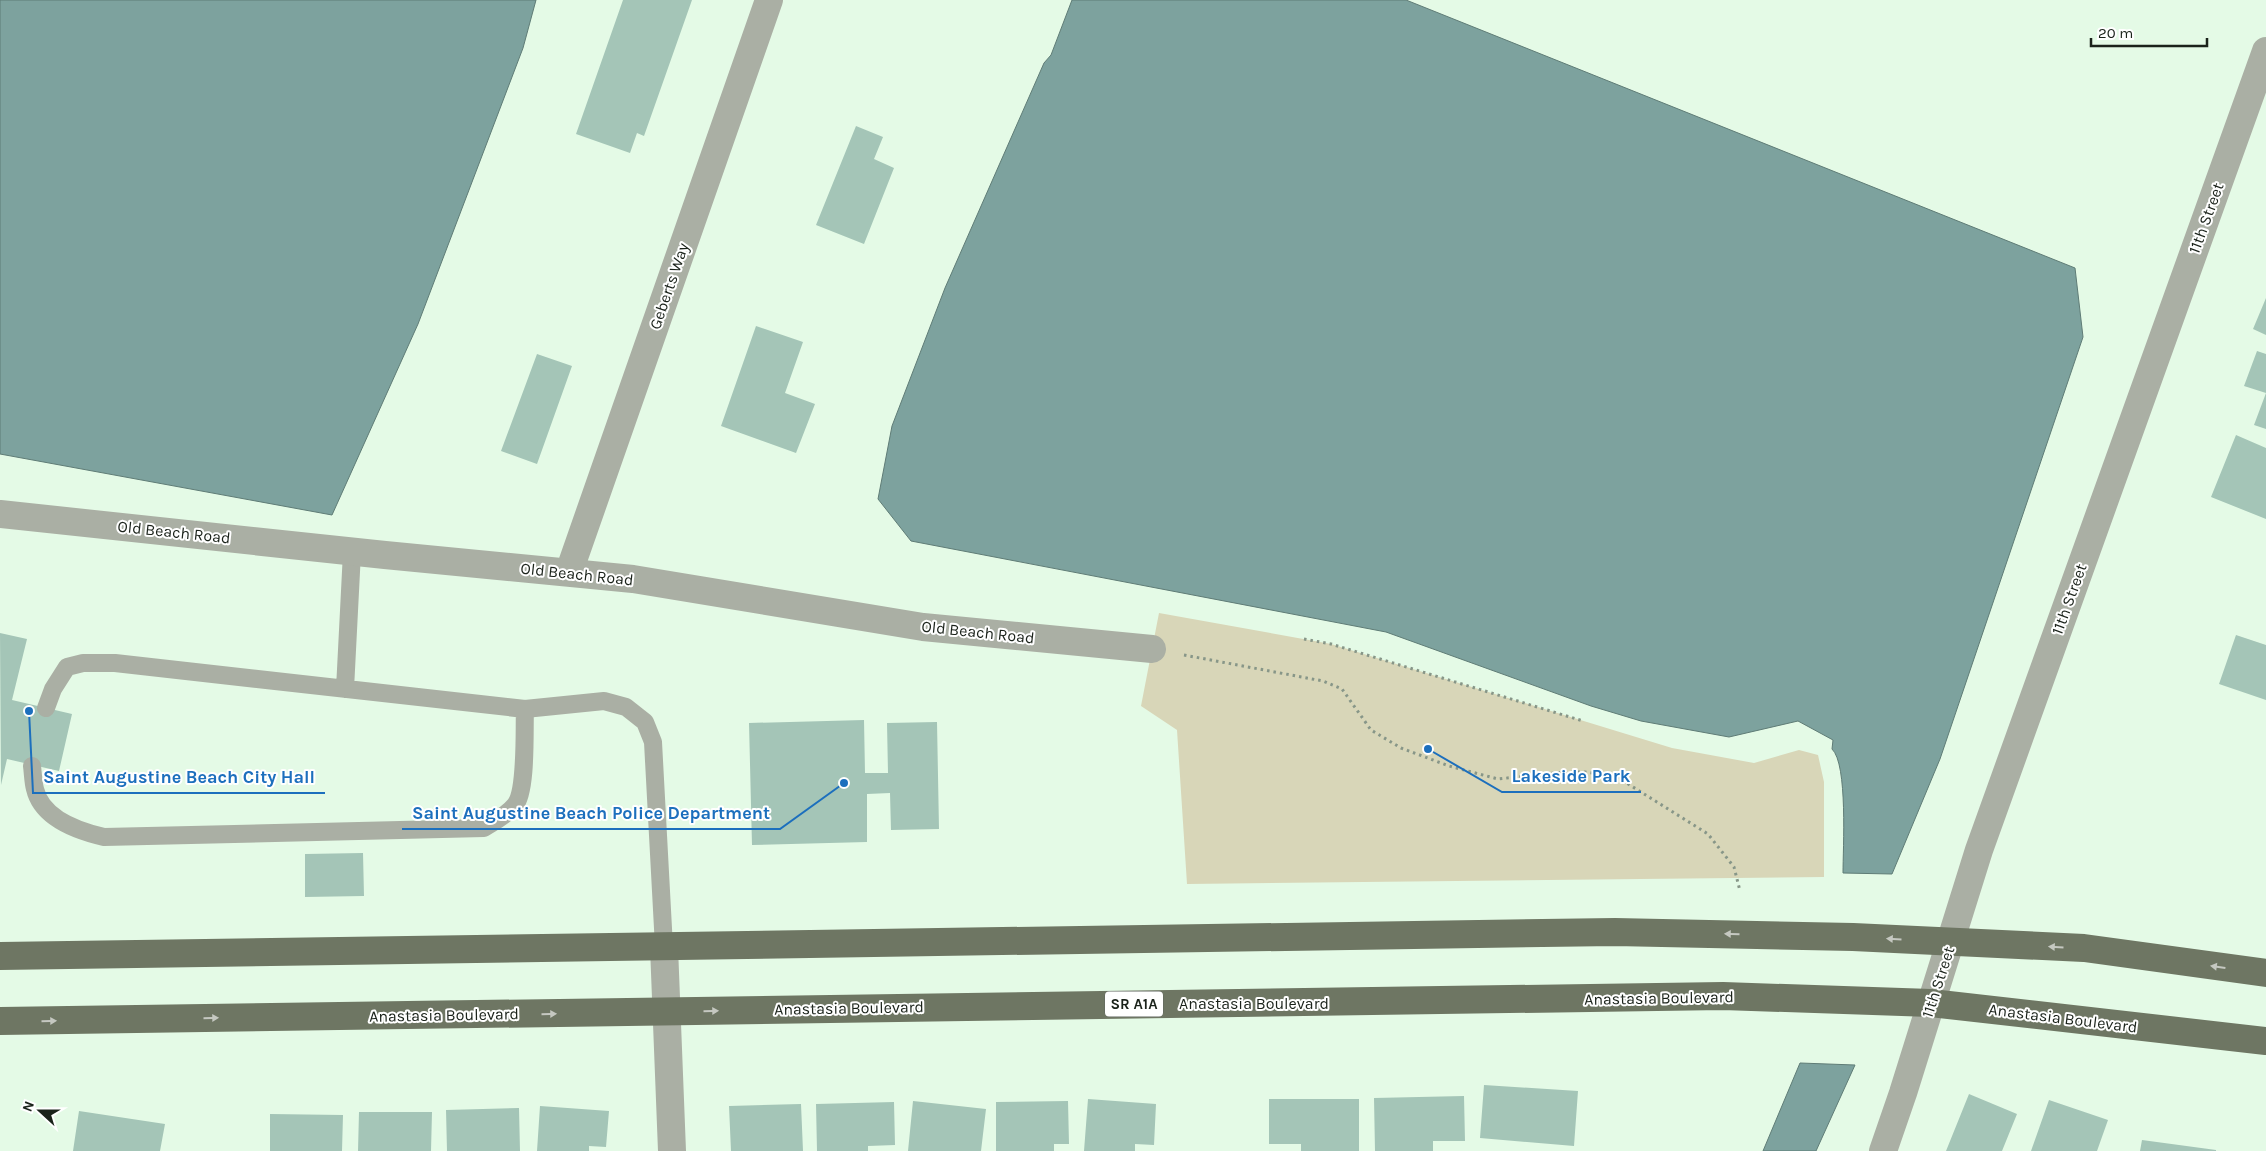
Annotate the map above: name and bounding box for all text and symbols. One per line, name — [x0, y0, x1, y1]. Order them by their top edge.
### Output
scale bar — [2091, 15, 2207, 47]
text: 20 m — [2098, 24, 2133, 42]
street label: 11th Street — [2184, 180, 2228, 256]
street label: Geberts Way — [645, 240, 693, 332]
street label: Old Beach Road — [117, 517, 231, 547]
street label: Old Beach Road — [520, 559, 634, 589]
street label: 11th Street — [2047, 561, 2091, 637]
street label: Old Beach Road — [921, 617, 1035, 647]
callout: Lakeside Park — [1502, 759, 1641, 792]
callout: Saint Augustine Beach City Hall — [33, 760, 325, 793]
text: Lakeside Park — [1512, 765, 1631, 787]
text: Saint Augustine Beach City Hall — [43, 766, 315, 788]
callout: Saint Augustine Beach Police Department — [402, 796, 780, 829]
text: Saint Augustine Beach Police Department — [412, 802, 770, 824]
one-way arrow — [1723, 930, 1739, 938]
one-way arrow — [1886, 934, 1902, 942]
one-way arrow — [2048, 943, 2064, 951]
street label: 11th Street — [1918, 944, 1958, 1020]
one-way arrow — [2209, 962, 2225, 970]
street label: Anastasia Boulevard — [1584, 987, 1734, 1009]
road number: SR A1A — [1105, 992, 1163, 1016]
street label: Anastasia Boulevard — [1179, 994, 1329, 1013]
street label: Anastasia Boulevard — [774, 997, 924, 1019]
street label: Anastasia Boulevard — [1987, 999, 2139, 1037]
street label: Anastasia Boulevard — [369, 1004, 519, 1026]
one-way arrow — [703, 1007, 719, 1015]
one-way arrow — [541, 1010, 557, 1018]
one-way arrow — [203, 1014, 219, 1022]
one-way arrow — [41, 1017, 57, 1025]
north arrow — [15, 1086, 65, 1136]
text: N — [19, 1099, 38, 1114]

